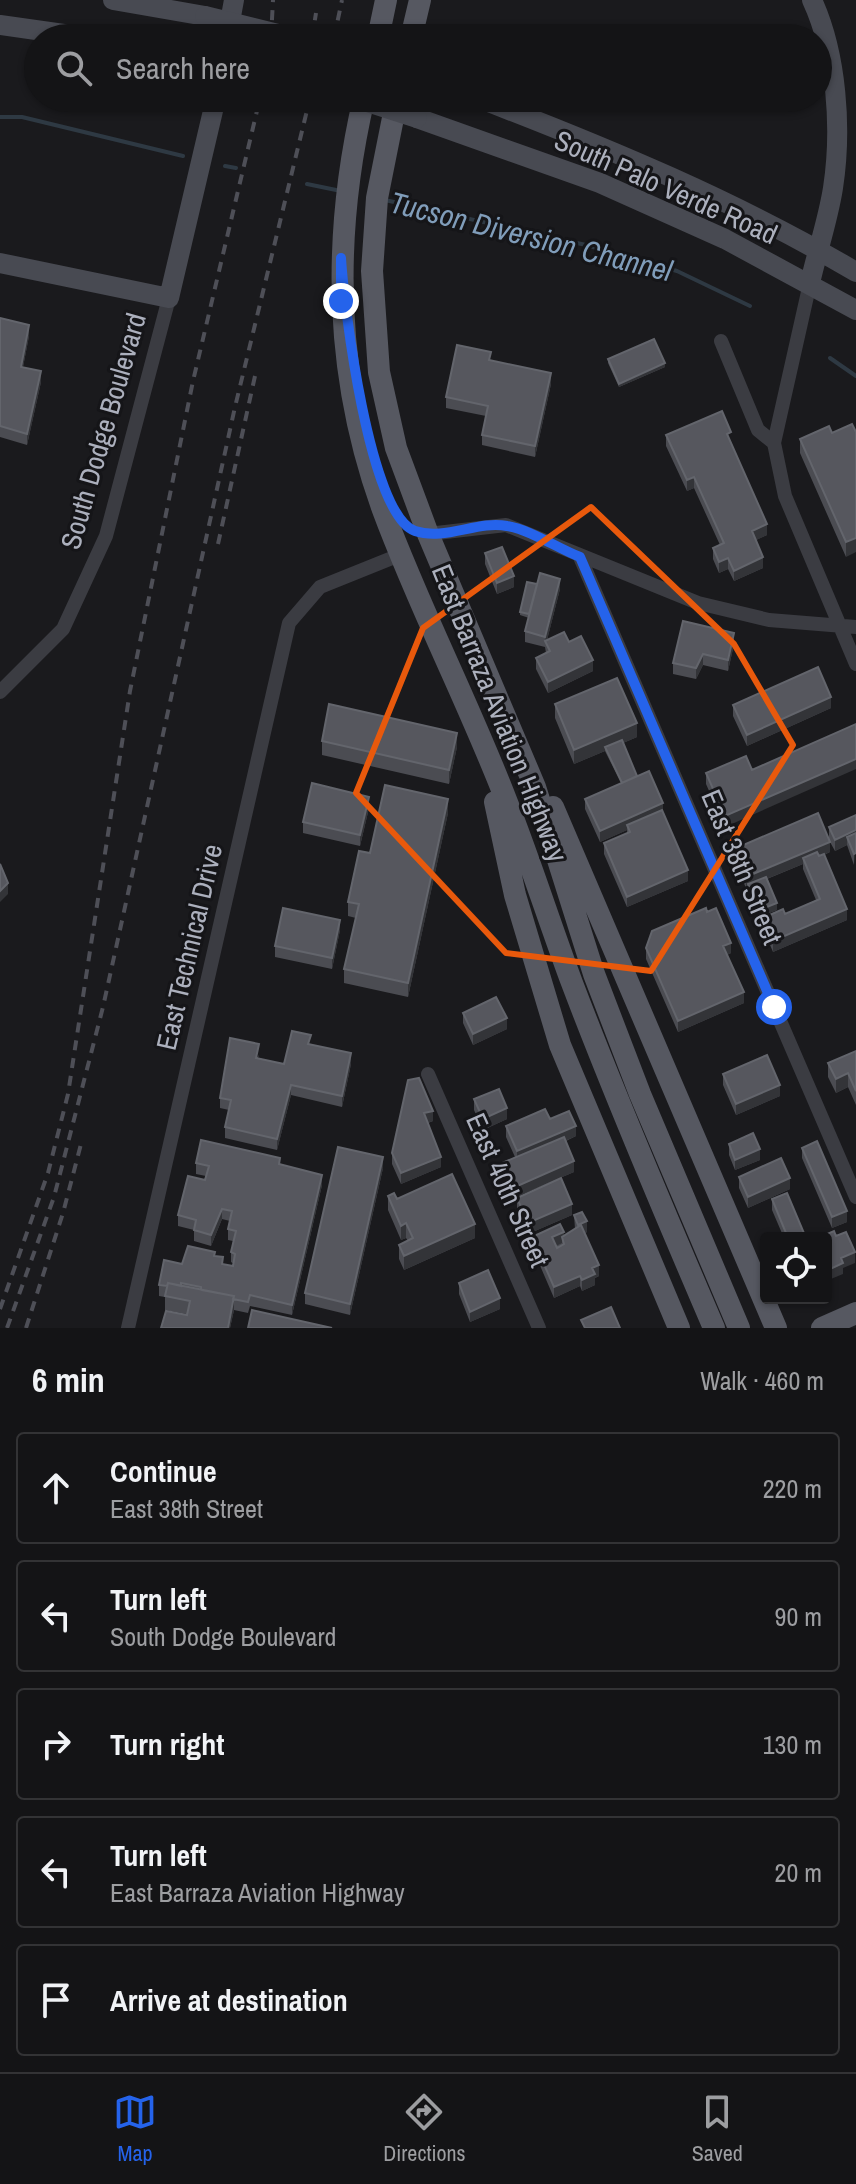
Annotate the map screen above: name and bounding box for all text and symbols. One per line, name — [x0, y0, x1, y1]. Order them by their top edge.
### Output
search box — [24, 24, 832, 112]
icon: search — [52, 46, 96, 90]
text: Search here — [116, 48, 250, 88]
street label: South Palo Verde Road — [549, 121, 783, 253]
water label: Tucson Diversion Channel — [386, 182, 677, 291]
route end — [323, 283, 359, 319]
street label: South Dodge Boulevard — [51, 309, 155, 553]
street label: East Barraza Aviation Highway — [423, 559, 577, 868]
street label: East 38th Street — [692, 784, 792, 950]
street label: East Technical Drive — [147, 840, 231, 1054]
route start — [756, 989, 792, 1025]
street label: East 40th Street — [457, 1107, 559, 1273]
map controls — [760, 1232, 832, 1304]
button: locate — [760, 1232, 832, 1304]
text: 6 min — [32, 1357, 105, 1403]
text: Walk · 460 m — [700, 1363, 824, 1398]
text: Continue — [110, 1451, 217, 1491]
icon: ahead — [34, 1466, 78, 1510]
text: 220 m — [763, 1471, 822, 1506]
text: East 38th Street — [110, 1491, 263, 1526]
text: Turn left — [110, 1579, 207, 1619]
icon: left — [34, 1594, 78, 1638]
text: 90 m — [775, 1599, 822, 1634]
text: South Dodge Boulevard — [110, 1619, 336, 1654]
icon: right — [34, 1722, 78, 1766]
text: Turn right — [110, 1724, 224, 1764]
text: 130 m — [763, 1727, 822, 1762]
text: Turn left — [110, 1835, 207, 1875]
icon: left — [34, 1850, 78, 1894]
text: 20 m — [775, 1855, 822, 1890]
text: East Barraza Aviation Highway — [110, 1875, 405, 1910]
icon: arrive — [34, 1978, 78, 2022]
text: Arrive at destination — [110, 1980, 348, 2020]
tab: Map — [113, 2090, 157, 2168]
tab: Directions — [383, 2090, 466, 2168]
tab: Saved — [692, 2090, 743, 2168]

